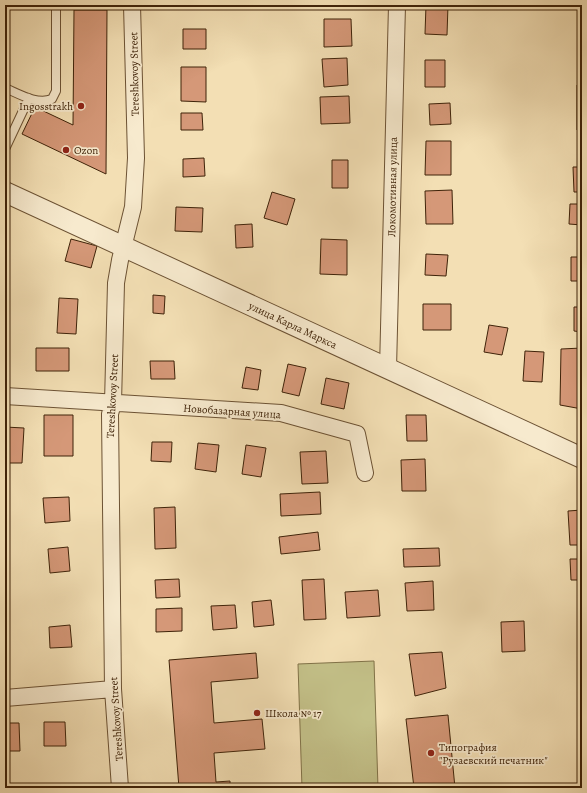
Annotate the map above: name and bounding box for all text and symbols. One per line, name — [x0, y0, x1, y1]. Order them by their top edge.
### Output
street label: Tereshkovoy Street — [126, 31, 143, 116]
place label: Ingosstrakh — [19, 99, 73, 114]
marker: Ingosstrakh — [76, 101, 86, 111]
street label: Локомотивная улица — [384, 136, 401, 237]
place label: Ozon — [74, 143, 98, 158]
marker: Ozon — [61, 145, 71, 155]
street label: улица Карла Маркса — [245, 298, 340, 353]
street label: Tereshkovoy Street — [103, 353, 122, 439]
street label: Новобазарная улица — [183, 401, 282, 422]
street label: Tereshkovoy Street — [106, 676, 127, 762]
place label: Школа № 17 — [265, 706, 322, 721]
marker: Школа № 17 — [252, 708, 262, 718]
place label: Типография "Рузаевский печатник" — [439, 740, 548, 768]
marker: Типография "Рузаевский печатник" — [426, 748, 436, 758]

